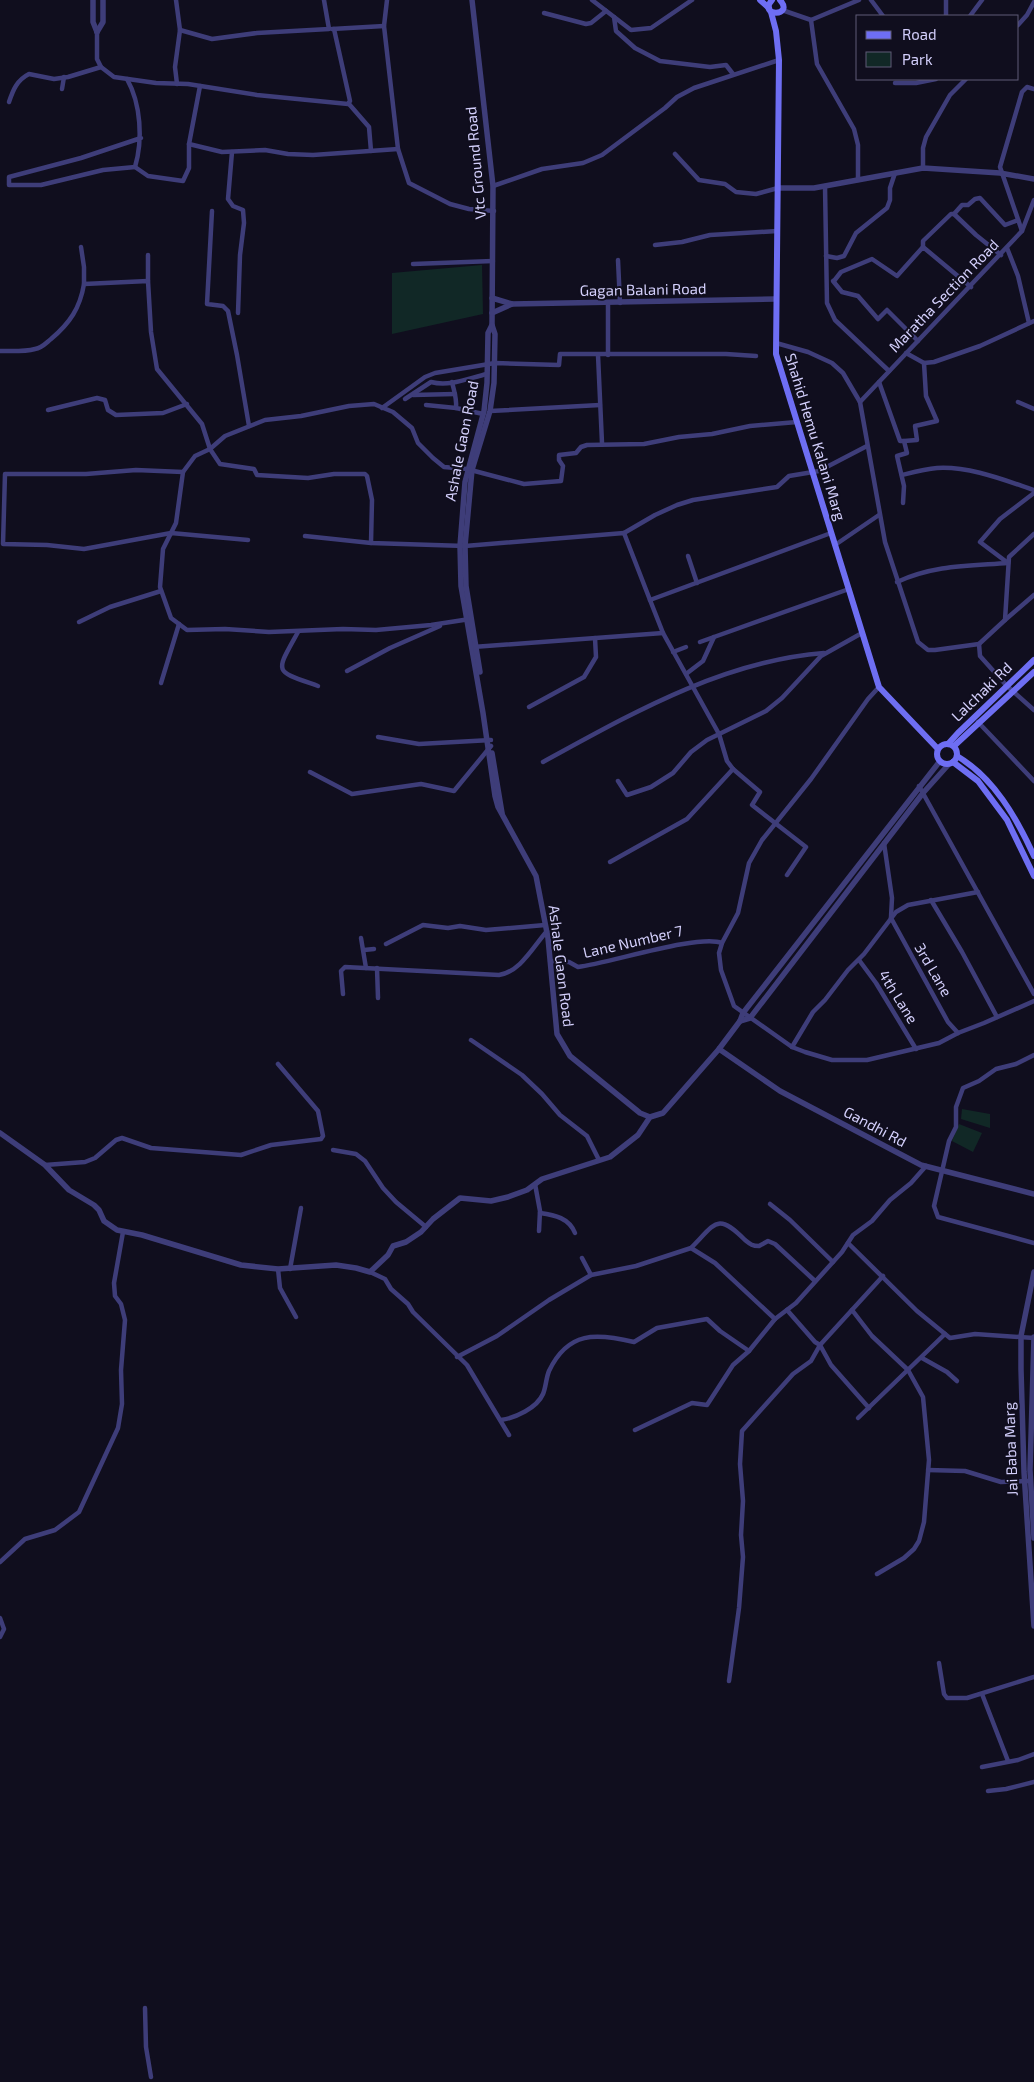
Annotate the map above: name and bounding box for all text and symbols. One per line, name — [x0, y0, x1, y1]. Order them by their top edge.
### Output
legend — [856, 15, 1019, 80]
text: Road — [902, 25, 937, 43]
text: Park — [902, 50, 933, 68]
street label: Vtc Ground Road — [461, 106, 489, 220]
street label: Maratha Section Road — [885, 235, 1002, 356]
street label: Gagan Balani Road — [579, 279, 707, 299]
street label: Shahid Hemu Kalani Marg — [782, 351, 850, 523]
street label: Ashale Gaon Road — [440, 379, 482, 503]
street label: Lalchaki Rd — [947, 658, 1015, 725]
street label: Ashale Gaon Road — [546, 904, 578, 1028]
street label: Lane Number 7 — [581, 921, 685, 961]
street label: 3rd Lane — [911, 940, 956, 999]
street label: 4th Lane — [875, 966, 922, 1027]
street label: Gandhi Rd — [841, 1102, 910, 1150]
street label: Jai Baba Marg — [999, 1401, 1021, 1496]

